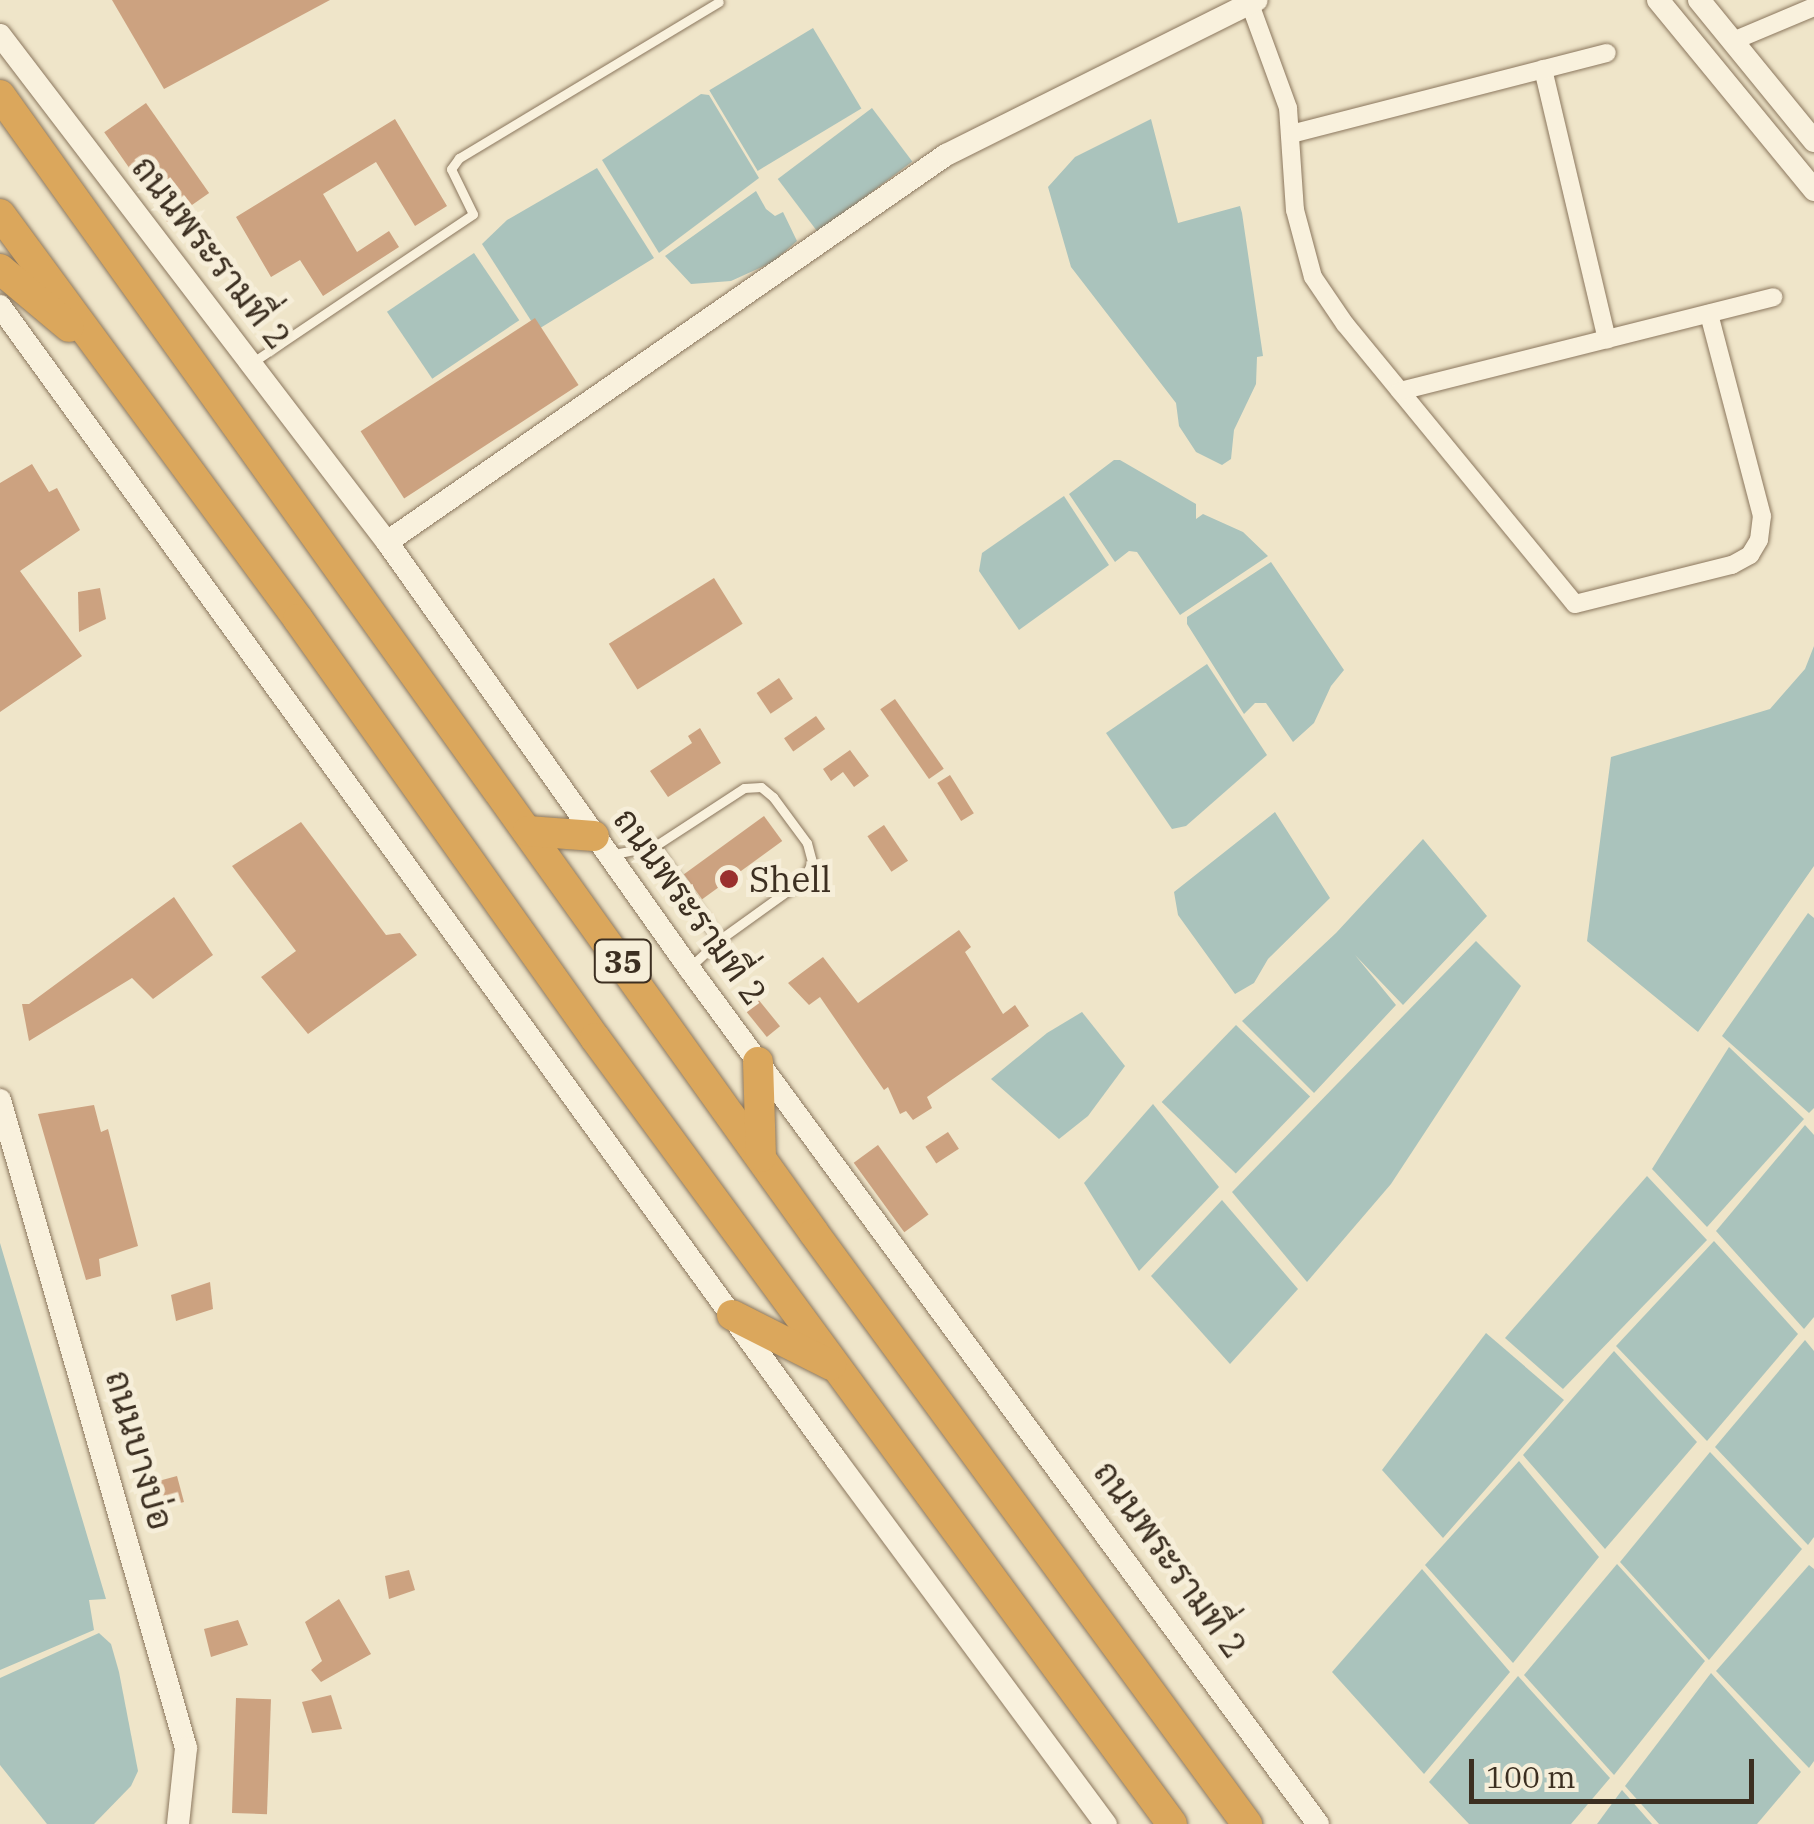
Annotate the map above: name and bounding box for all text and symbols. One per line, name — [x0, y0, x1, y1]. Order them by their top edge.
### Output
street label: ถนนพระรามที่ 2 — [124, 147, 300, 357]
street label: ถนนพระรามที่ 2 — [605, 799, 777, 1013]
place label: Shell — [749, 858, 831, 900]
marker: Shell — [718, 868, 740, 890]
road number: 35 — [593, 934, 653, 988]
street label: ถนนบางบ่อ — [97, 1366, 183, 1534]
street label: ถนนพระรามที่ 2 — [1085, 1452, 1257, 1666]
scale bar — [1474, 1739, 1759, 1801]
text: 100 m — [1486, 1757, 1576, 1796]

